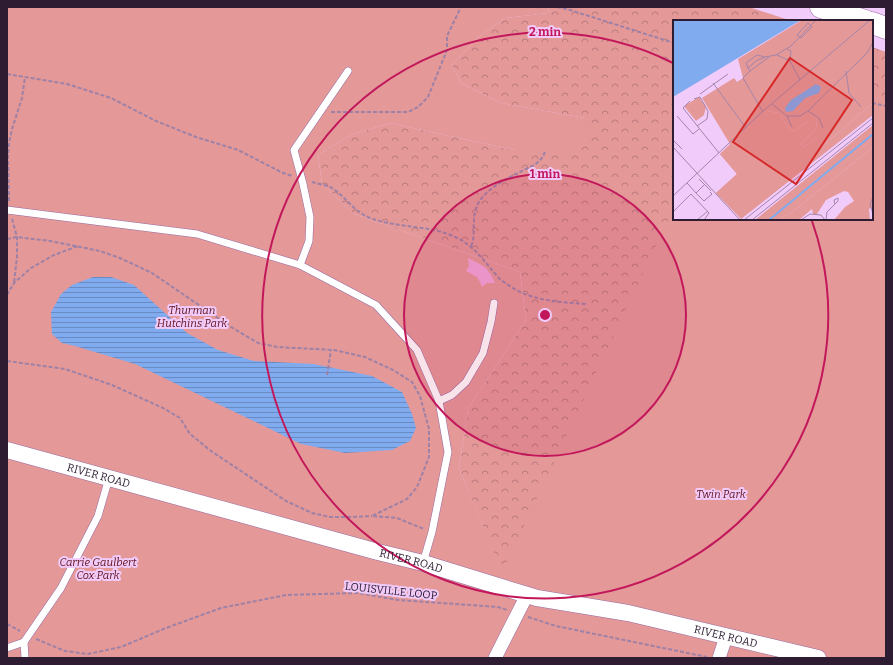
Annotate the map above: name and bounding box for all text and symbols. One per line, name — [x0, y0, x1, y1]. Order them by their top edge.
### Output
inset map — [673, 20, 873, 220]
text: 2 min — [529, 25, 561, 39]
text: 1 min — [530, 167, 560, 181]
park label: Thurman Hutchins Park — [157, 304, 228, 330]
centre of rings — [538, 308, 552, 322]
street label: RIVER ROAD — [66, 460, 132, 490]
park label: Twin Park — [696, 488, 747, 501]
street label: RIVER ROAD — [378, 546, 444, 575]
park label: Carrie Gaulbert Cox Park — [60, 556, 137, 582]
street label: LOUISVILLE LOOP — [344, 580, 438, 602]
street label: RIVER ROAD — [693, 622, 759, 650]

